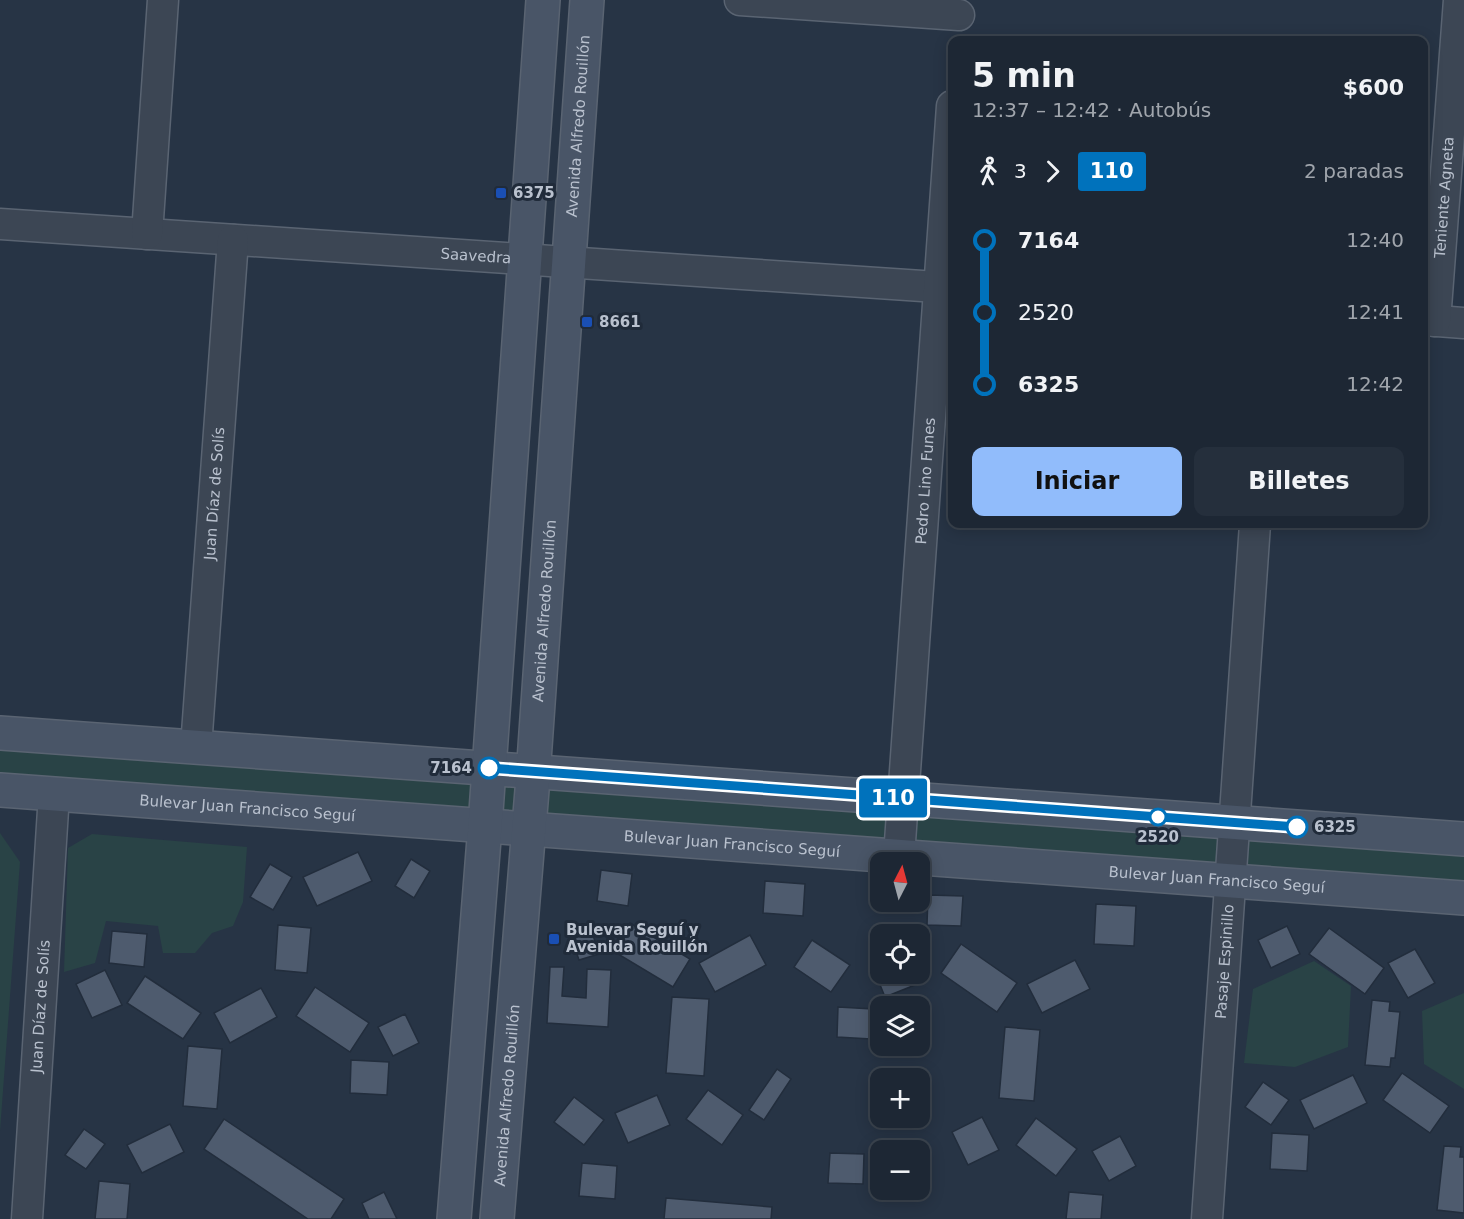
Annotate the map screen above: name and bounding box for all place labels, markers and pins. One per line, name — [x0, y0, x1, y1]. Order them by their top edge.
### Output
place label: 6375 — [513, 184, 555, 202]
marker: 6375 — [494, 186, 508, 200]
place label: 8661 — [599, 313, 641, 331]
marker: 8661 — [580, 315, 594, 329]
marker: 7164 — [478, 757, 500, 779]
place label: 7164 — [430, 759, 472, 777]
marker: 2520 — [1149, 808, 1167, 826]
marker: 6325 — [1286, 816, 1308, 838]
place label: 6325 — [1314, 818, 1356, 836]
place label: 2520 — [1137, 828, 1179, 846]
place label: Bulevar Seguí y Avenida Rouillón — [566, 921, 708, 956]
marker: Bulevar Seguí y Avenida Rouillón — [547, 932, 561, 946]

